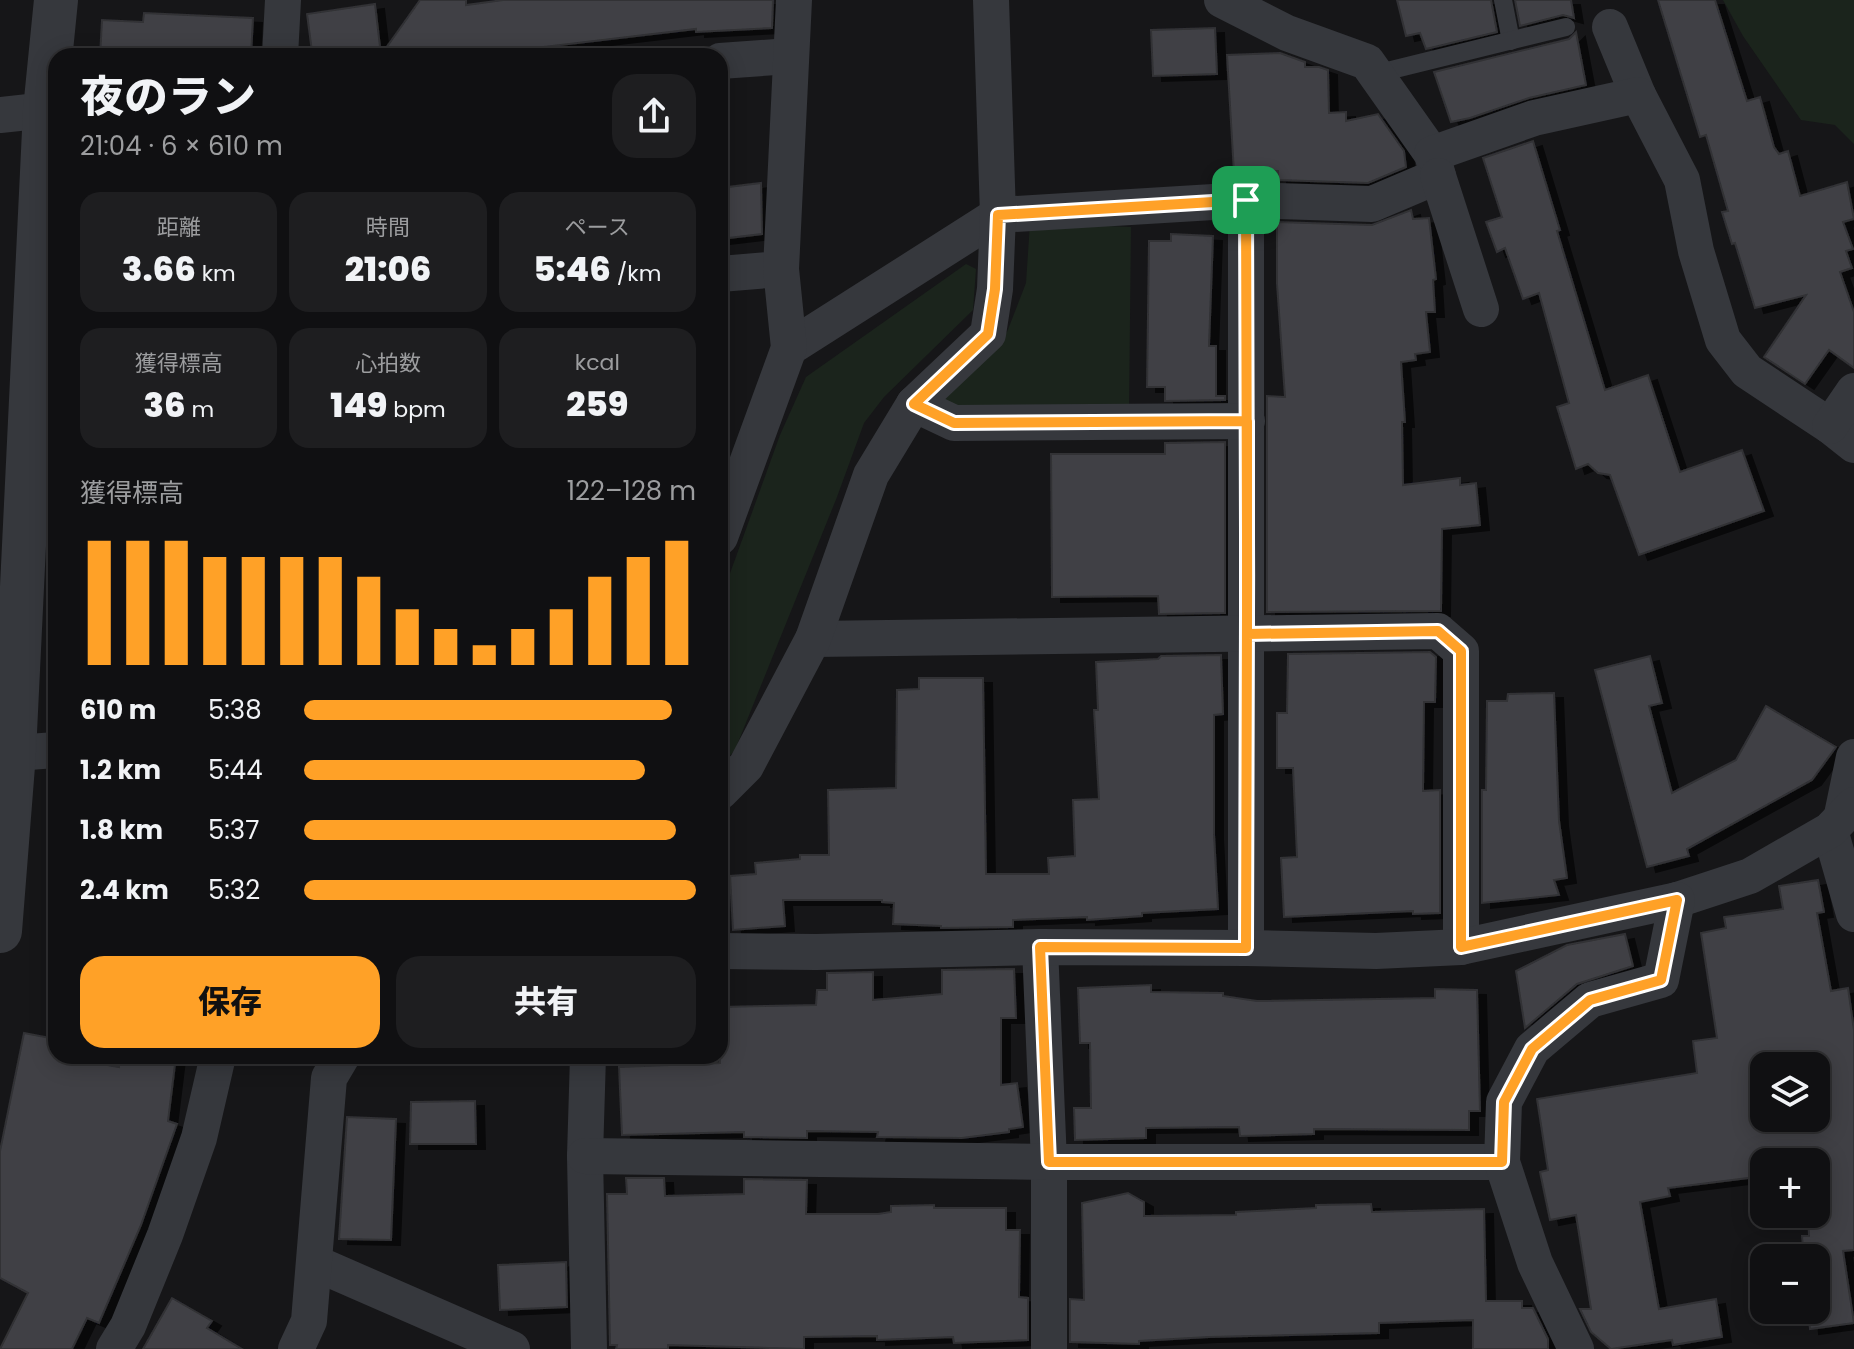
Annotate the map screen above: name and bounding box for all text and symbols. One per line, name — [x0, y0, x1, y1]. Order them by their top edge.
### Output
text: 夜のラン — [80, 66, 256, 127]
button: share — [612, 74, 696, 158]
text: 21:04 · 6 × 610 m — [80, 128, 283, 164]
pin — [1212, 166, 1280, 234]
icon: arrive — [1224, 178, 1268, 222]
text: 距離 — [157, 212, 201, 243]
text: 時間 — [366, 212, 410, 243]
text: ペース — [565, 212, 630, 243]
text: 3.66 — [122, 245, 196, 293]
text: 21:06 — [345, 245, 431, 293]
text: 5:46 — [533, 245, 611, 293]
text: km — [196, 258, 236, 289]
text: /km — [611, 258, 661, 289]
text: kcal — [575, 347, 620, 378]
text: 獲得標高 — [135, 348, 223, 379]
text: 心拍数 — [355, 348, 421, 379]
text: 259 — [566, 380, 628, 428]
text: 36 — [143, 381, 186, 429]
text: 149 — [330, 381, 387, 429]
text: m — [186, 394, 214, 425]
text: bpm — [387, 394, 446, 425]
text: 122–128 m — [567, 473, 696, 509]
text: 獲得標高 — [80, 475, 184, 511]
text: 610 m — [80, 692, 156, 728]
text: 5:38 — [208, 692, 262, 728]
text: 1.2 km — [80, 752, 161, 788]
text: 5:44 — [208, 752, 263, 788]
text: 1.8 km — [80, 812, 163, 848]
text: 5:37 — [208, 812, 259, 848]
text: 2.4 km — [80, 872, 169, 908]
text: 5:32 — [208, 872, 260, 908]
button: 保存 — [80, 956, 380, 1048]
button: 共有 — [396, 956, 696, 1048]
map controls — [1750, 1052, 1830, 1324]
button: layers — [1750, 1052, 1830, 1132]
button: + — [1750, 1148, 1830, 1228]
button: − — [1750, 1244, 1830, 1324]

